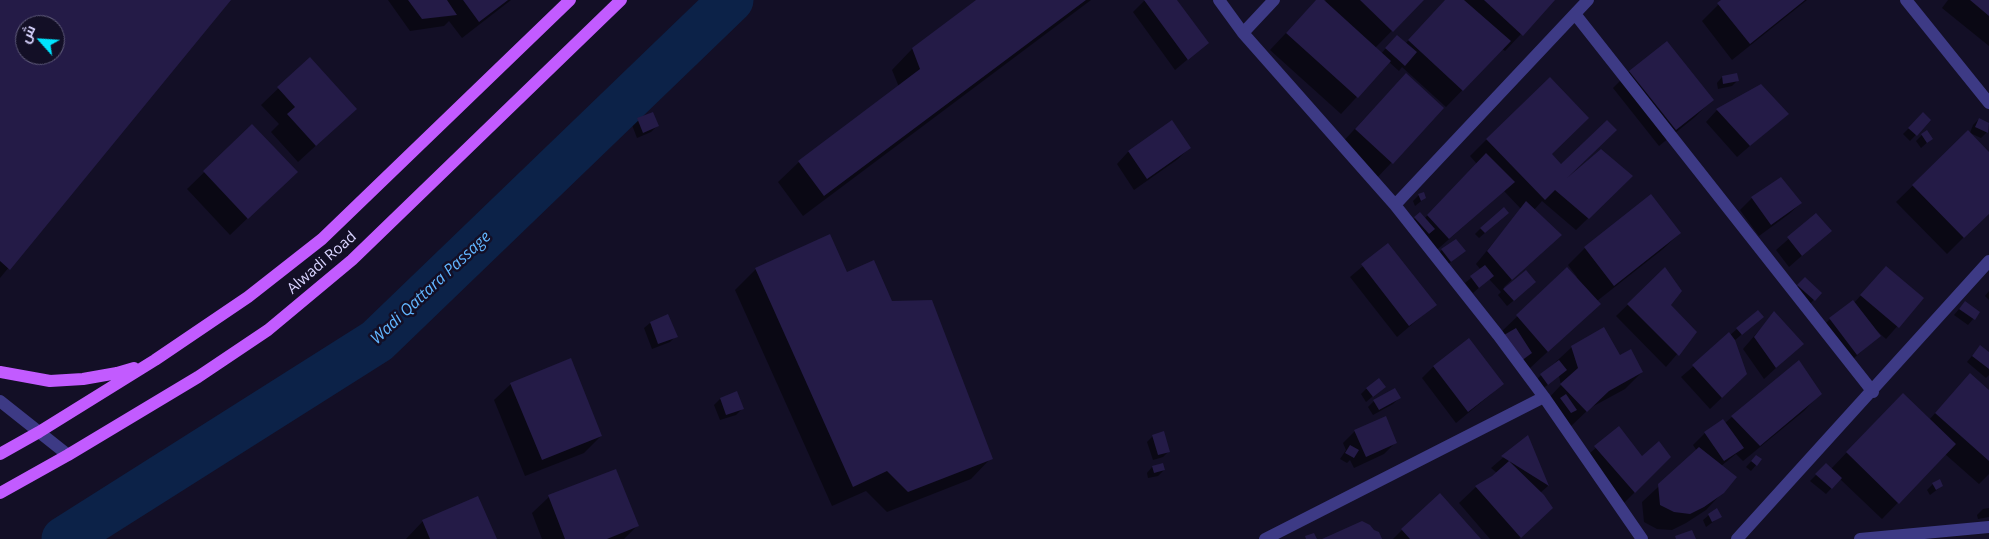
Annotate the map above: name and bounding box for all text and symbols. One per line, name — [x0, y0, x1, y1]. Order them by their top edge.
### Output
north arrow — [15, 15, 65, 65]
text: ش — [14, 21, 39, 46]
water label: Wadi Qattara Passage — [367, 227, 495, 349]
street label: Alwadi Road — [284, 228, 360, 298]

